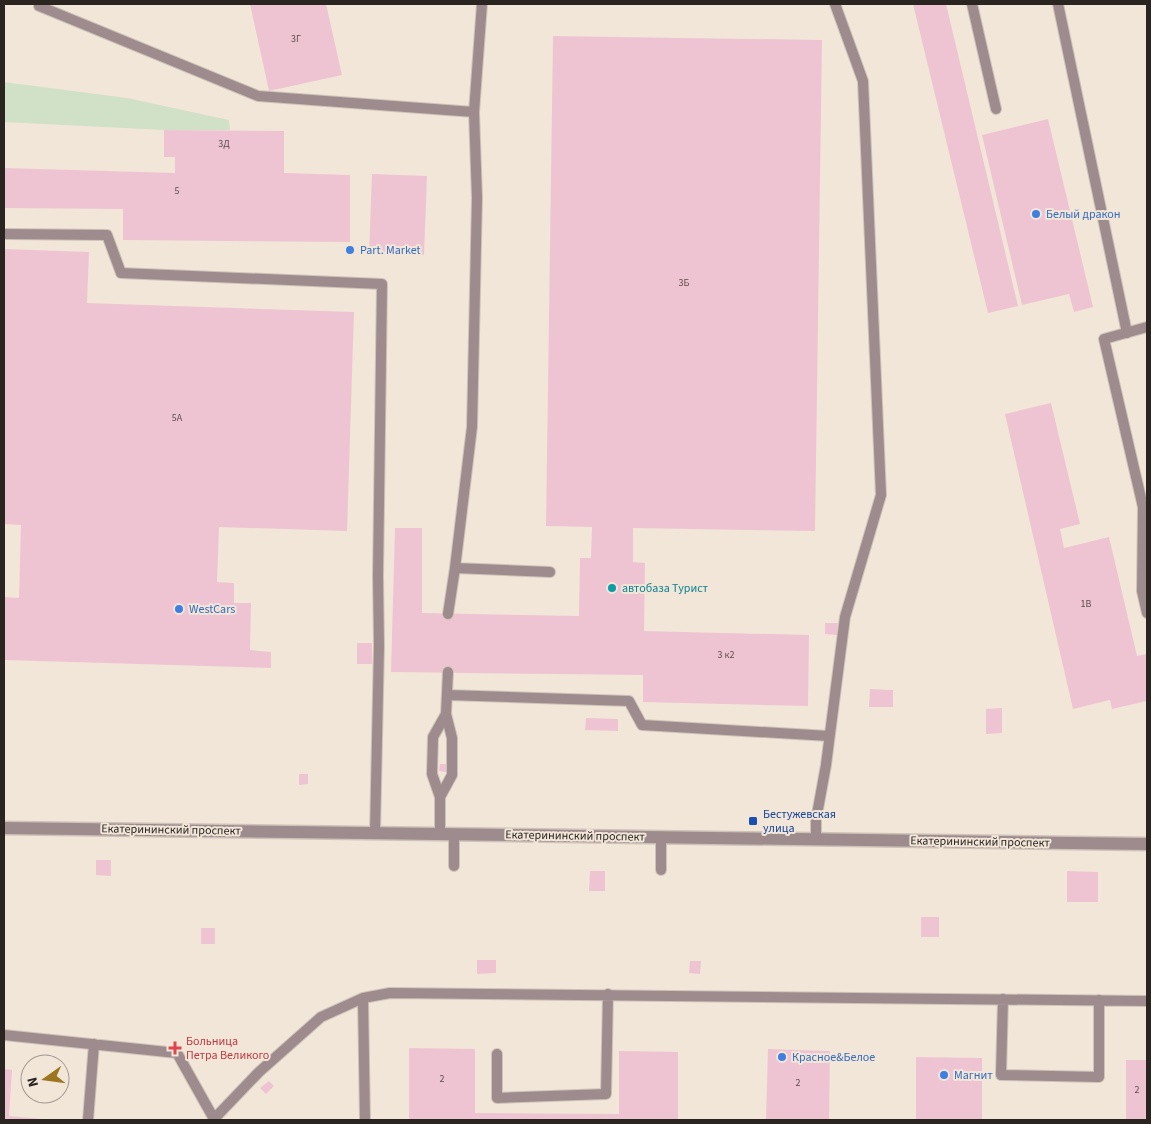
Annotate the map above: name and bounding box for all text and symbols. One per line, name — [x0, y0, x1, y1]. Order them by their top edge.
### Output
house number: 3Г — [291, 32, 301, 46]
house number: 3Д — [218, 137, 230, 151]
house number: 5 — [175, 184, 180, 198]
place label: Белый дракон — [1046, 206, 1121, 223]
marker: Белый дракон — [1030, 208, 1042, 220]
place label: Part. Market — [360, 242, 421, 259]
marker: Part. Market — [344, 244, 356, 256]
house number: 3Б — [679, 276, 690, 290]
house number: 5А — [172, 411, 183, 425]
place label: автобаза Турист — [622, 580, 709, 597]
marker: автобаза Турист — [606, 582, 618, 594]
house number: 1В — [1081, 597, 1092, 611]
place label: WestCars — [189, 601, 235, 618]
marker: WestCars — [173, 603, 185, 615]
house number: 3 к2 — [718, 648, 734, 662]
place label: Бестужевская улица — [763, 806, 836, 837]
marker: Бестужевская улица — [747, 815, 759, 827]
street label: Екатерининский проспект — [101, 820, 241, 840]
street label: Екатерининский проспект — [505, 826, 645, 846]
street label: Екатерининский проспект — [910, 832, 1050, 852]
place label: Больница Петра Великого — [186, 1033, 269, 1064]
marker: Больница Петра Великого — [168, 1041, 182, 1055]
place label: Красное&Белое — [792, 1049, 875, 1066]
marker: Красное&Белое — [776, 1051, 788, 1063]
north arrow — [20, 1054, 70, 1104]
place label: Магнит — [954, 1067, 993, 1084]
marker: Магнит — [938, 1069, 950, 1081]
house number: 2 — [440, 1072, 445, 1086]
text: N — [23, 1075, 44, 1089]
house number: 2 — [796, 1076, 801, 1090]
house number: 2 — [1135, 1083, 1140, 1097]

